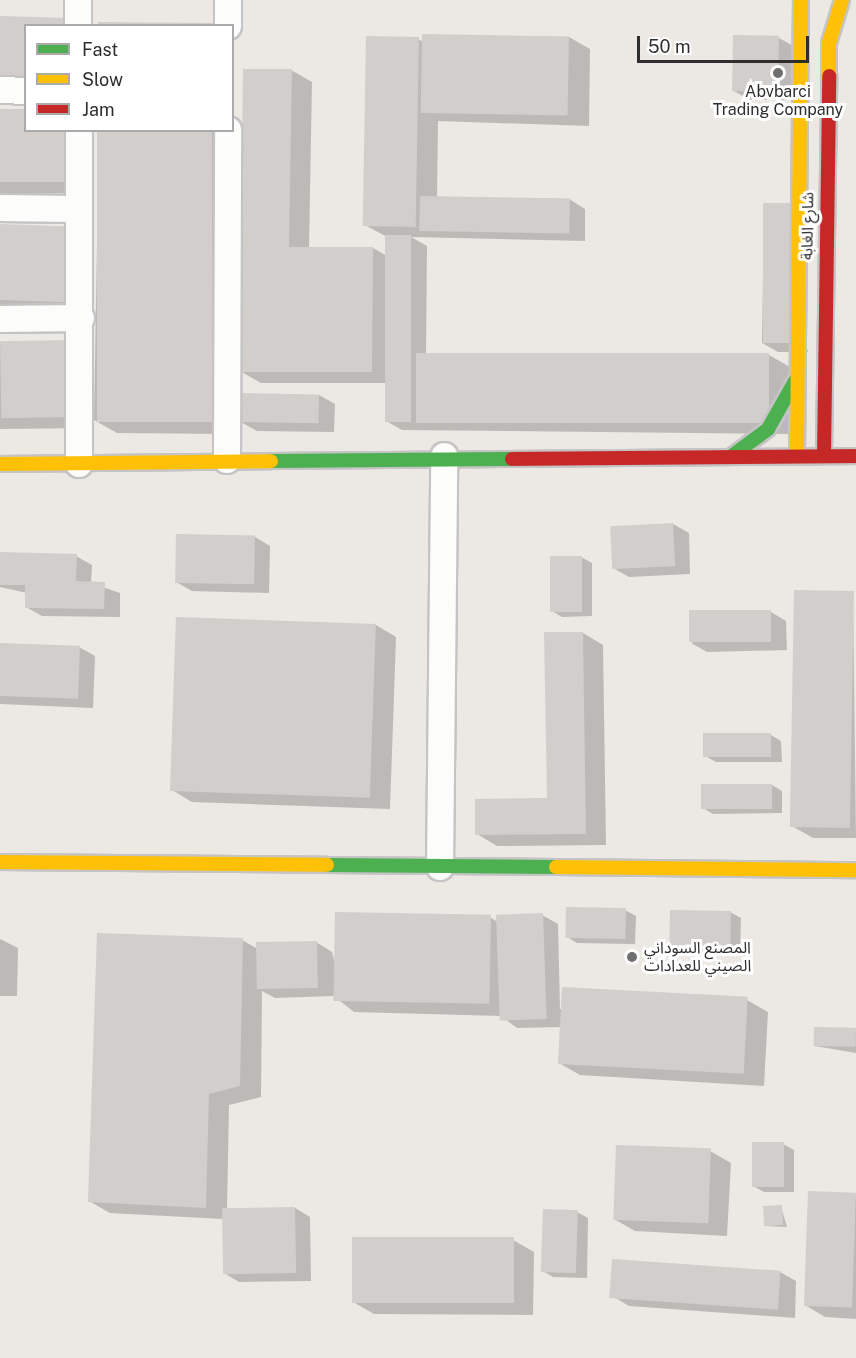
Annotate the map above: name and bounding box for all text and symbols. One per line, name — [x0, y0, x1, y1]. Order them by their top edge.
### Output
legend — [24, 24, 234, 132]
scale bar — [640, 24, 812, 62]
text: 50 m — [648, 36, 691, 57]
text: Fast — [82, 39, 118, 60]
marker: Abvbarci Trading Company — [771, 66, 785, 80]
text: Slow — [82, 69, 123, 90]
place label: Abvbarci Trading Company — [713, 82, 843, 120]
text: Jam — [82, 99, 115, 120]
street label: شارع الغابة — [798, 192, 818, 260]
place label: المصنع السوداني الصيني للعدادات — [644, 938, 751, 976]
marker: المصنع السوداني الصيني للعدادات — [625, 950, 639, 964]

